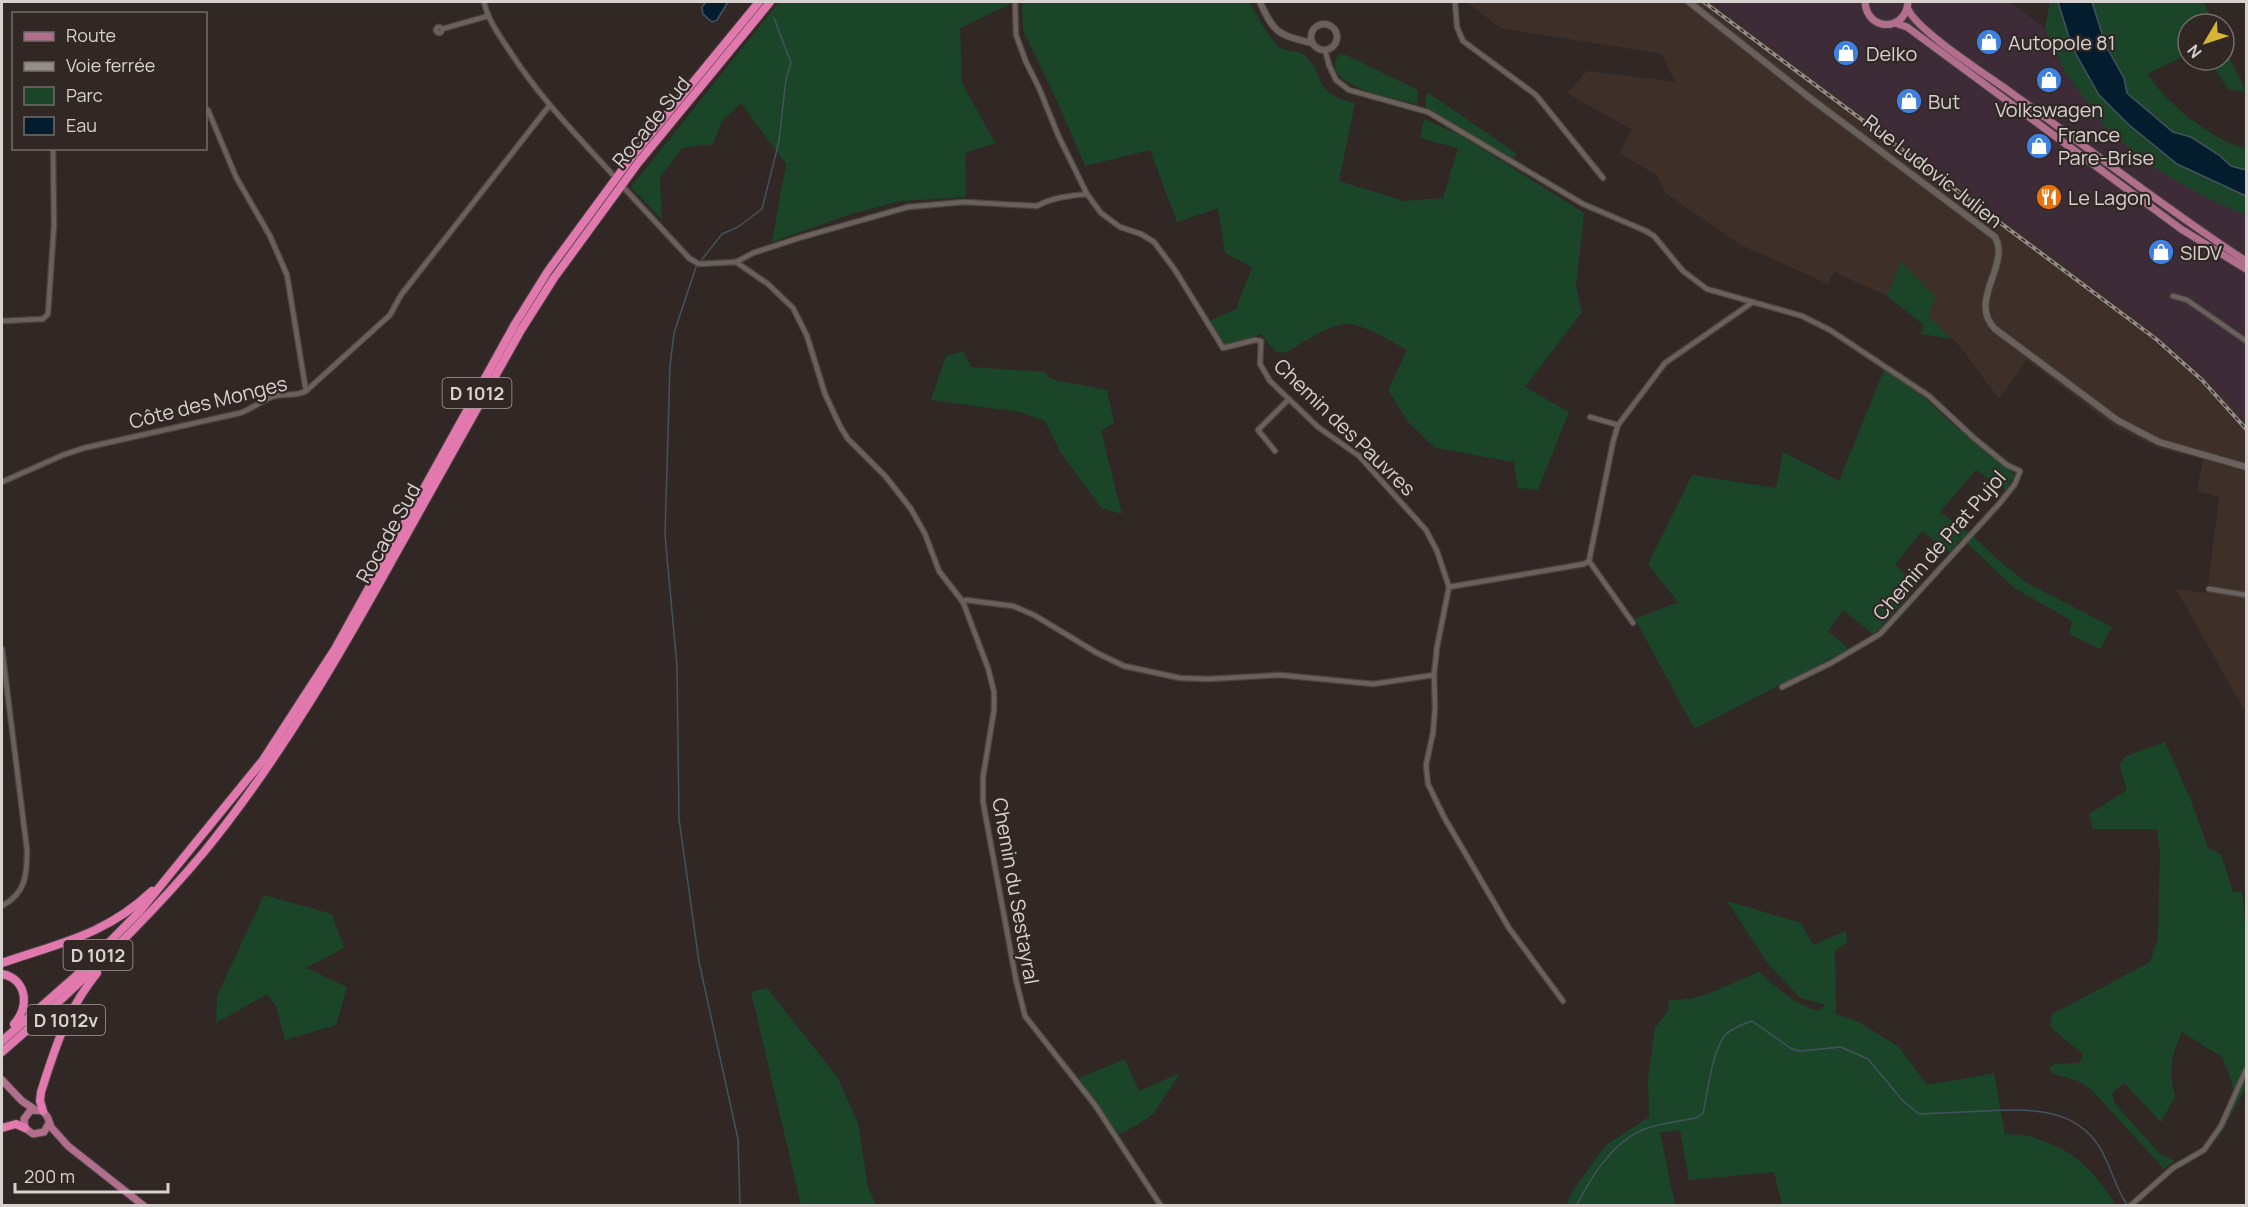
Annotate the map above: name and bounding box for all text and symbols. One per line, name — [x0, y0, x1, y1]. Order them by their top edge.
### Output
legend — [12, 12, 207, 150]
north arrow — [2176, 12, 2236, 72]
text: Route — [66, 23, 116, 47]
shop icon: Autopole 81 — [1974, 27, 2004, 57]
place label: Autopole 81 — [2008, 29, 2115, 56]
shop icon: Delko — [1831, 38, 1861, 68]
place label: Delko — [1866, 40, 1918, 67]
text: N — [2182, 40, 2207, 63]
text: Voie ferrée — [66, 53, 155, 77]
shop icon: Volkswagen — [2034, 65, 2064, 95]
street label: Rocade Sud — [606, 71, 696, 173]
text: Parc — [66, 83, 103, 107]
shop icon: But — [1894, 86, 1924, 116]
place label: But — [1928, 88, 1960, 115]
place label: Volkswagen — [1995, 96, 2103, 123]
street label: Rue Ludovic Julien — [1858, 108, 2008, 234]
text: Eau — [66, 113, 97, 137]
place label: France Pare-Brise — [2058, 121, 2154, 171]
shop icon: France Pare-Brise — [2024, 131, 2054, 161]
restaurant icon: Le Lagon — [2034, 182, 2064, 212]
place label: Le Lagon — [2068, 184, 2151, 211]
shop icon: SIDV — [2146, 237, 2176, 267]
place label: SIDV — [2180, 239, 2222, 266]
street label: Chemin des Pauvres — [1268, 352, 1422, 502]
street label: Côte des Monges — [126, 369, 290, 435]
road number: D 1012 — [442, 378, 512, 408]
street label: Chemin de Prat Pujol — [1866, 464, 2012, 626]
street label: Rocade Sud — [349, 478, 427, 588]
street label: Chemin du Sestayral — [986, 796, 1046, 986]
road number: D 1012 — [63, 940, 132, 970]
road number: D 1012v — [27, 1005, 105, 1035]
scale bar — [15, 1156, 168, 1194]
text: 200 m — [24, 1164, 75, 1188]

